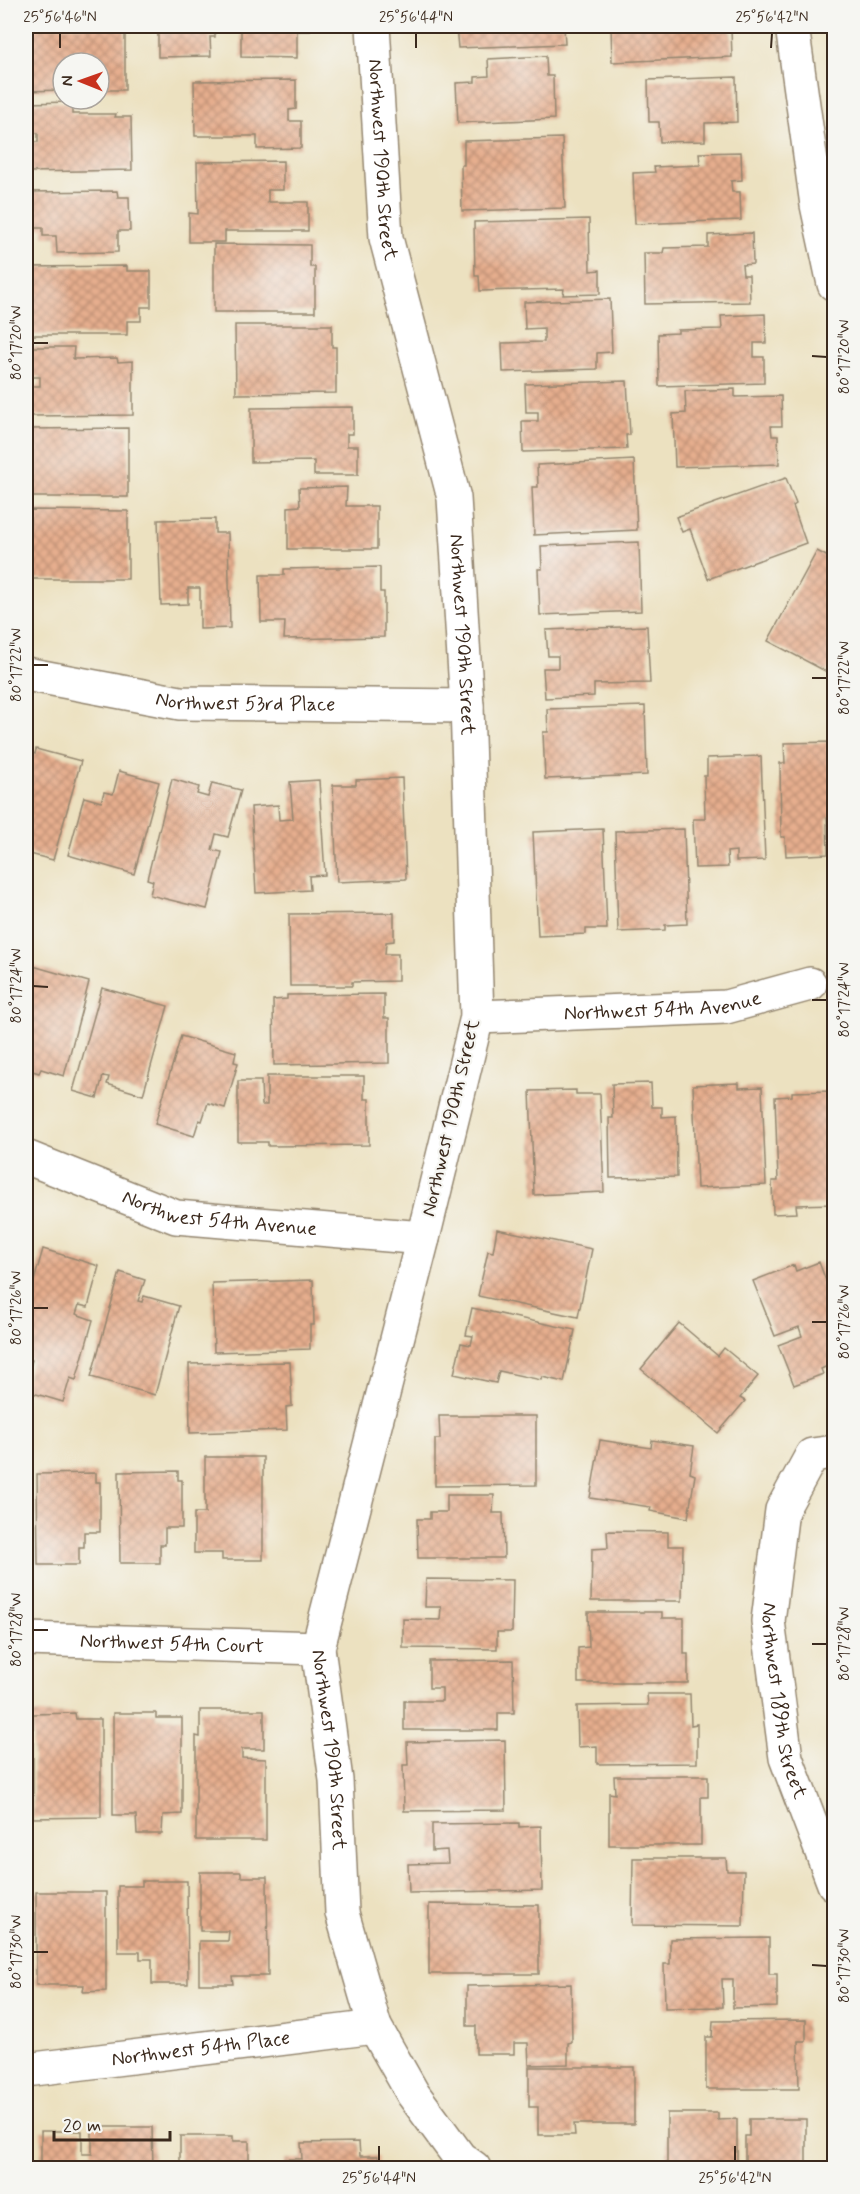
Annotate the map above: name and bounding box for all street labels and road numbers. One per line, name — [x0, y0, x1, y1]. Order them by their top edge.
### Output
street label: Northwest 190th Street — [362, 58, 405, 263]
street label: Northwest 190th Street — [443, 533, 481, 736]
street label: Northwest 53rd Place — [153, 685, 335, 718]
street label: Northwest 54th Avenue — [563, 984, 764, 1027]
street label: Northwest 190th Street — [415, 1016, 487, 1219]
street label: Northwest 54th Avenue — [118, 1183, 318, 1242]
street label: Northwest 189th Street — [754, 1601, 814, 1803]
street label: Northwest 54th Court — [80, 1627, 264, 1660]
street label: Northwest 190th Street — [305, 1648, 353, 1851]
street label: Northwest 54th Place — [110, 2024, 292, 2073]

